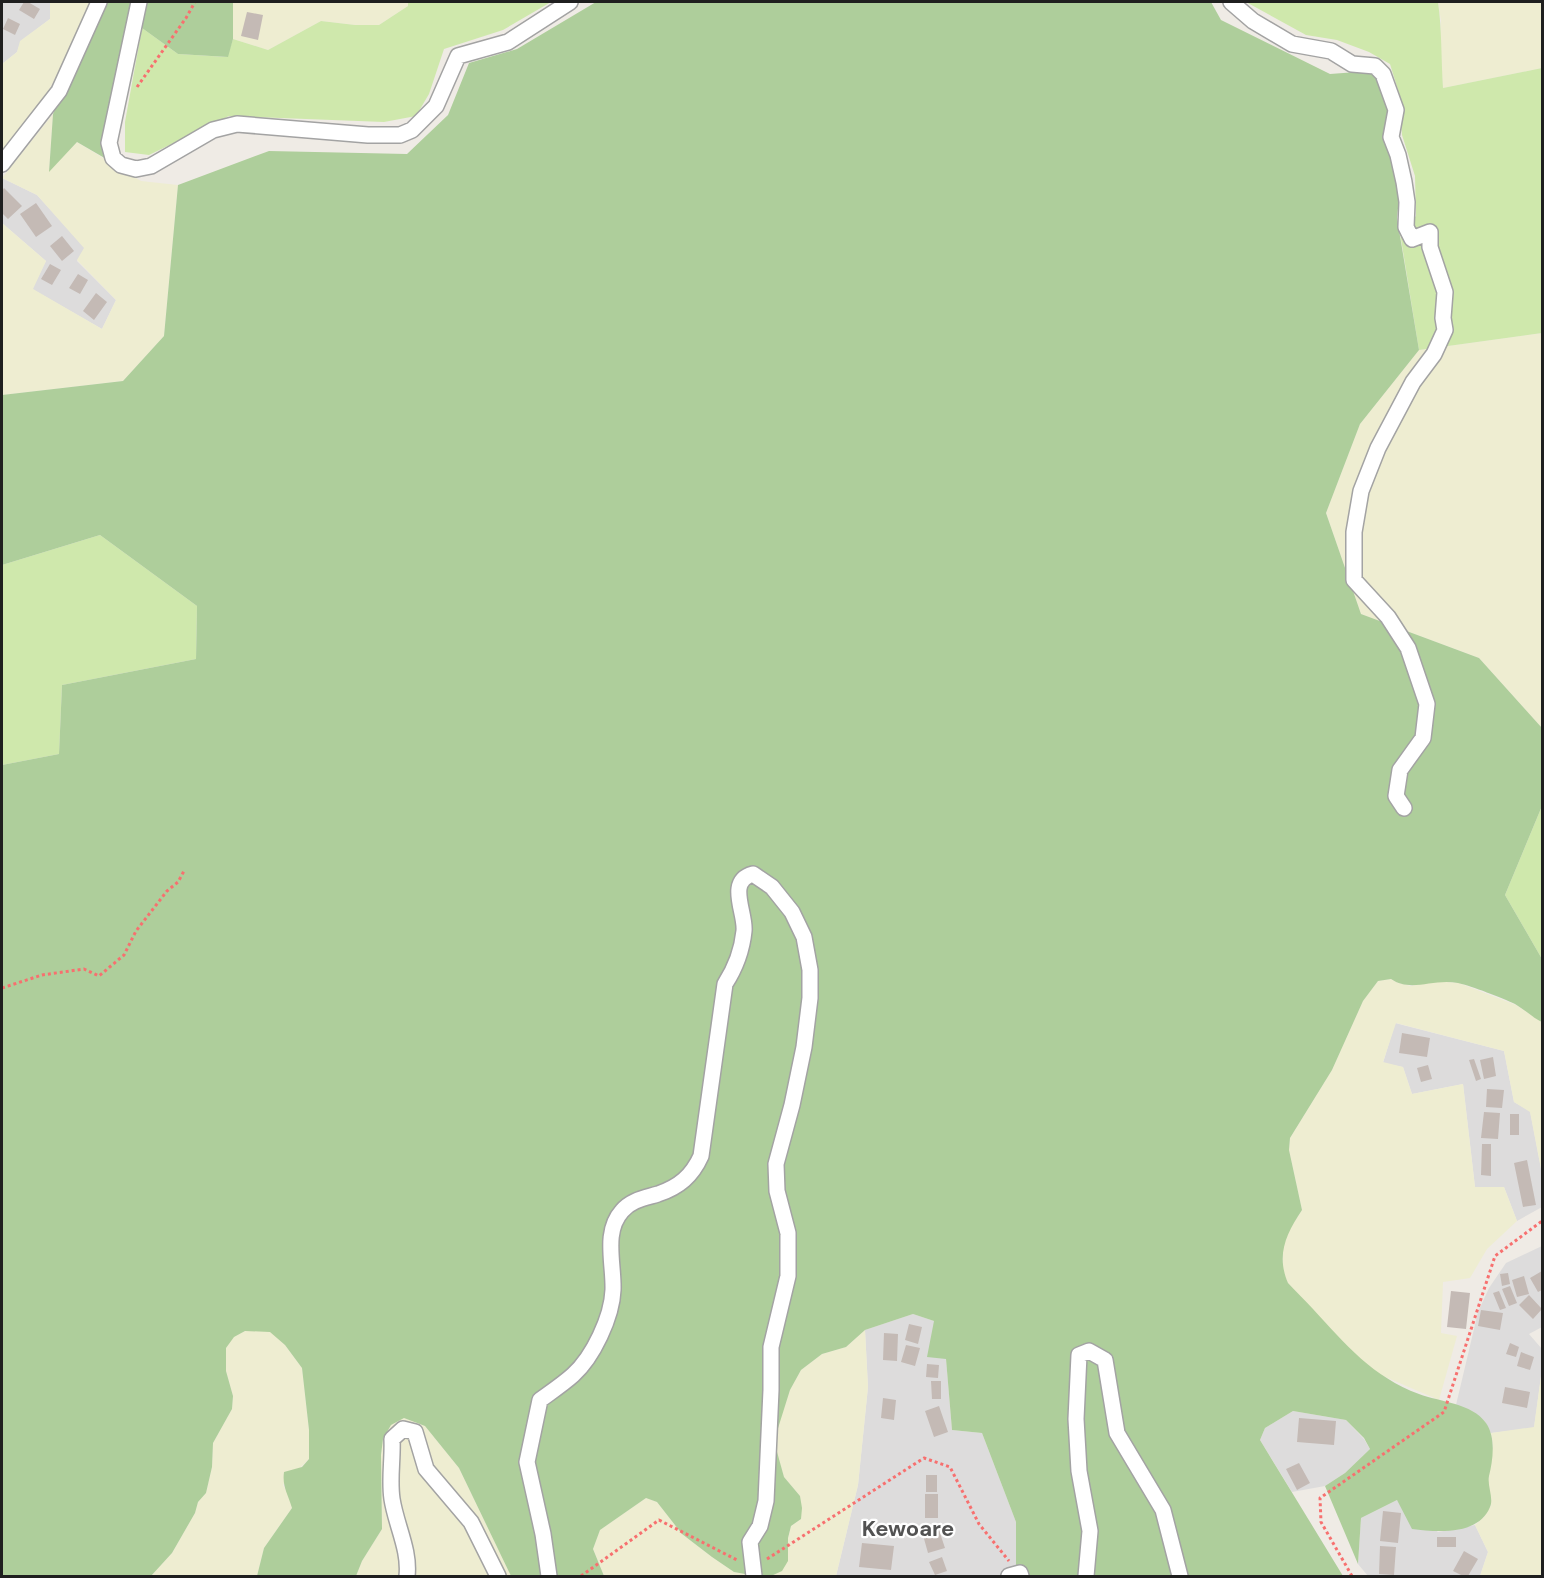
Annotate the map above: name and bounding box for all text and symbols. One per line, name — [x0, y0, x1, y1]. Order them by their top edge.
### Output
district label: Kewoare — [862, 1514, 954, 1543]

